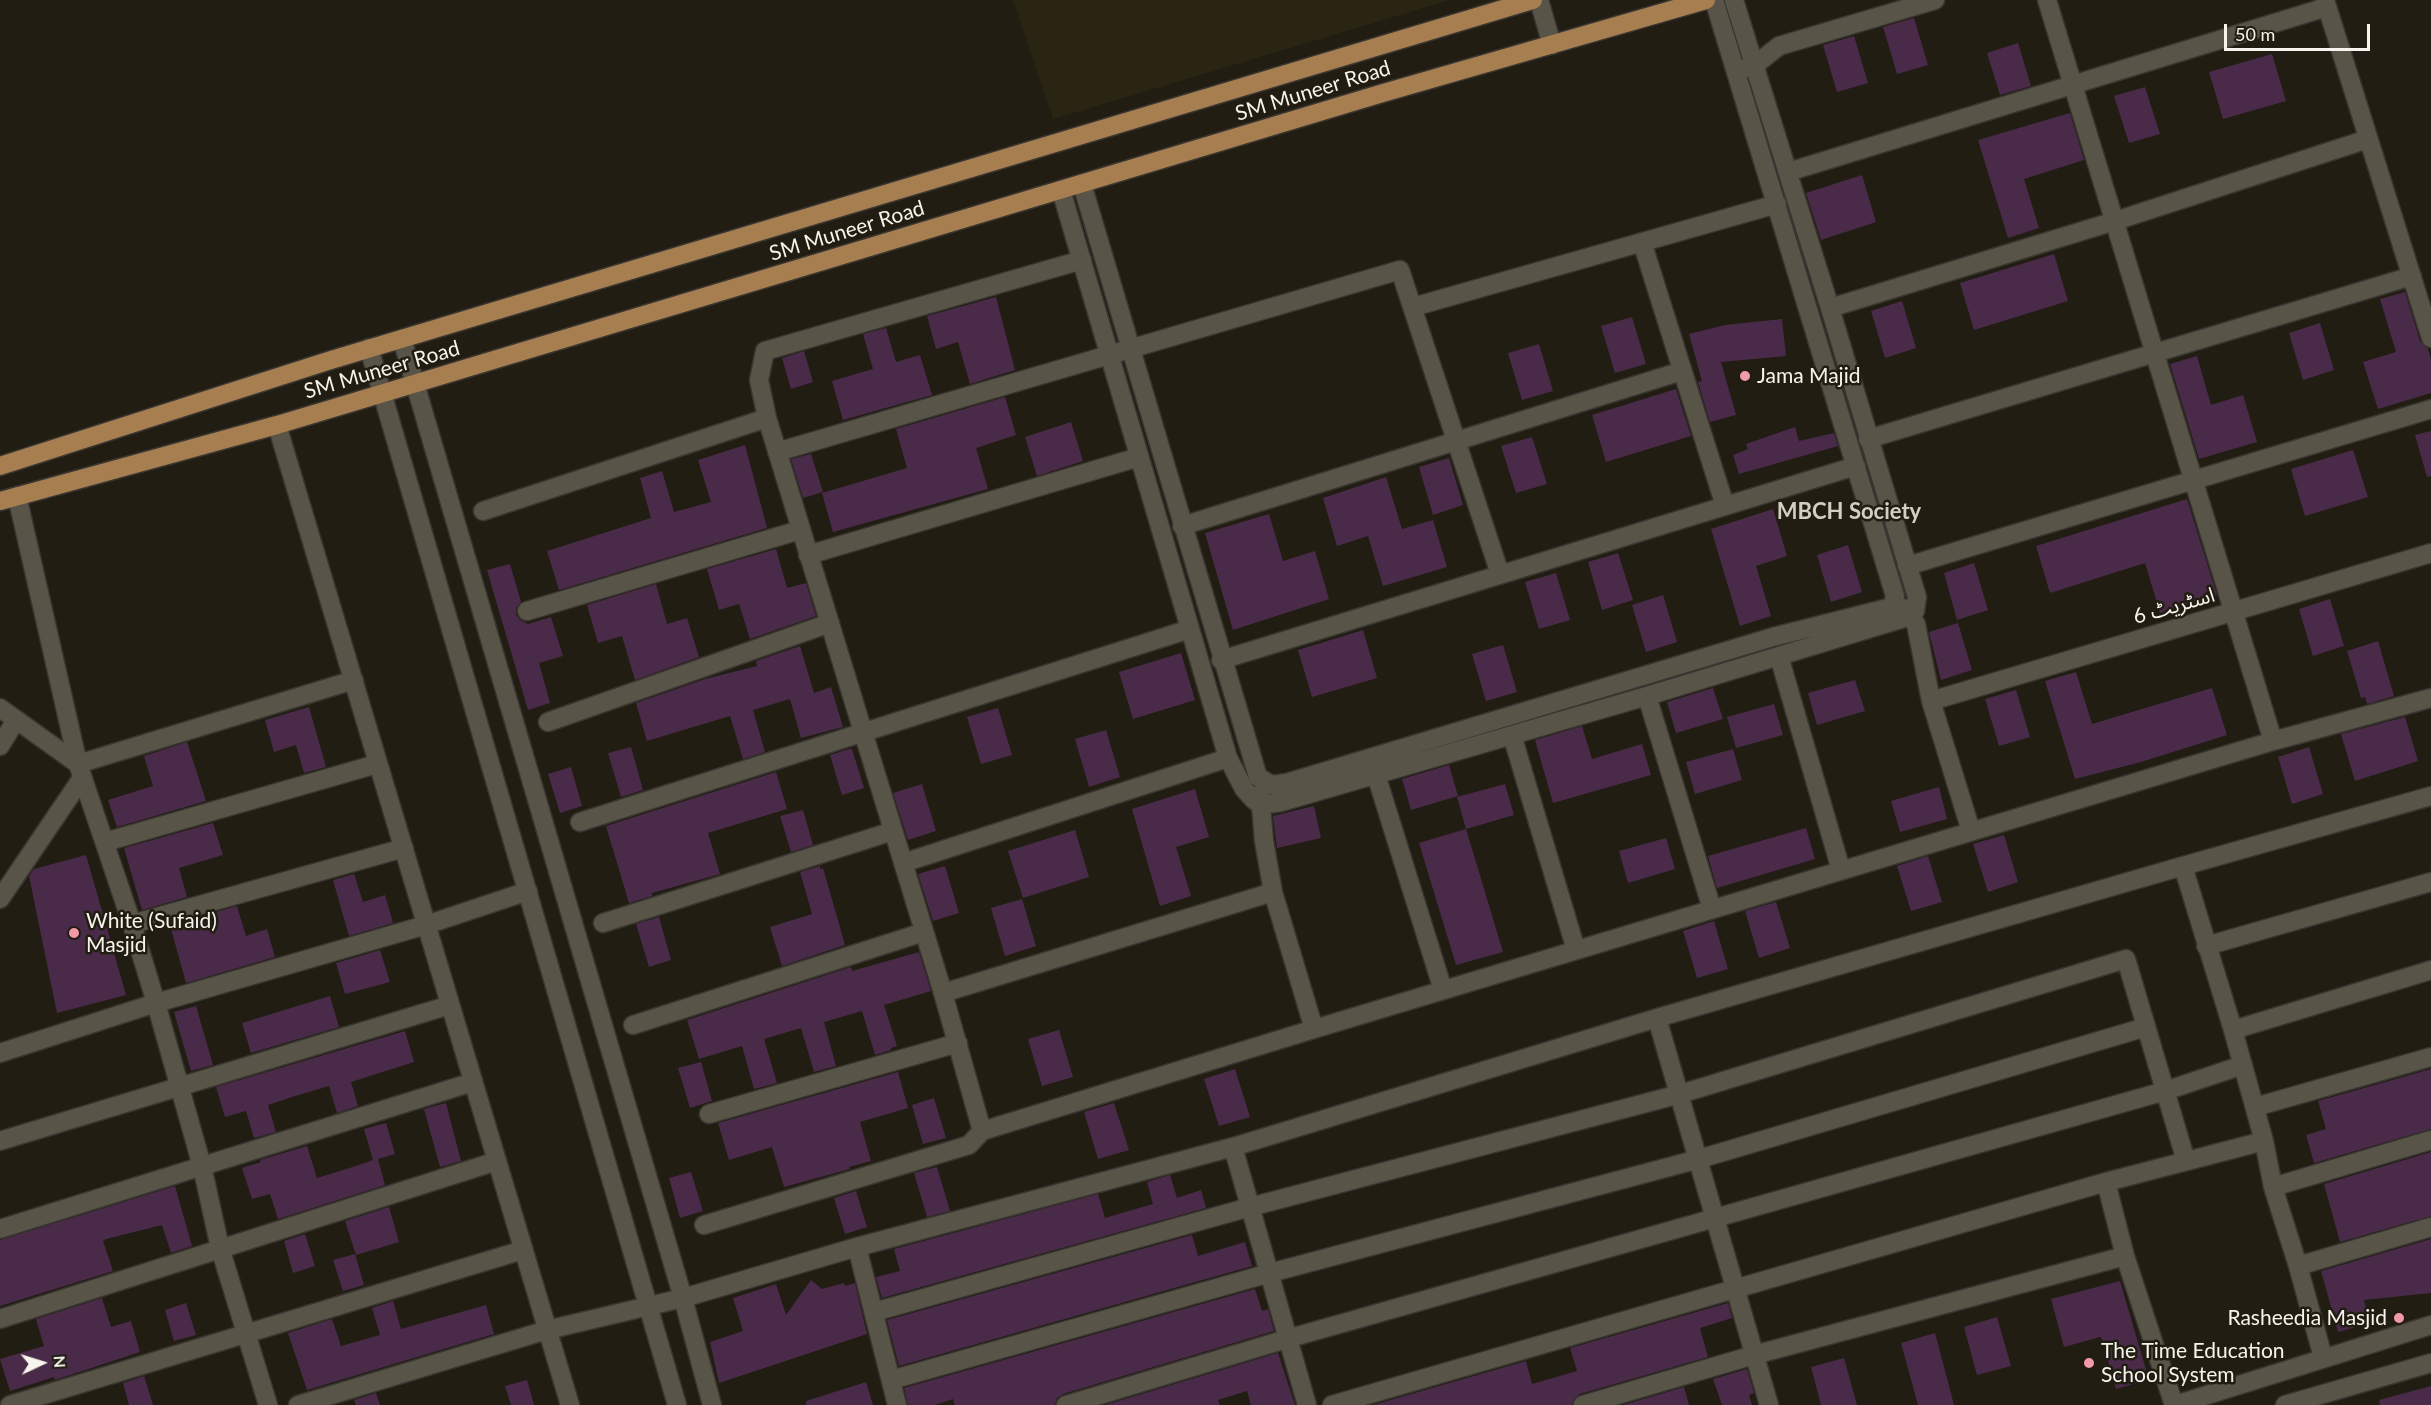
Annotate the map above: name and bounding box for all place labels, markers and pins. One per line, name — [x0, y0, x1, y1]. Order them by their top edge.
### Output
place label: Jama Majid — [1757, 363, 1860, 389]
marker: Jama Majid — [1738, 369, 1752, 383]
place label: White (Sufaid) Masjid — [86, 908, 217, 958]
marker: White (Sufaid) Masjid — [67, 926, 81, 940]
place label: Rasheedia Masjid — [2227, 1305, 2387, 1331]
marker: Rasheedia Masjid — [2392, 1311, 2406, 1325]
place label: The Time Education School System — [2101, 1338, 2285, 1388]
marker: The Time Education School System — [2082, 1356, 2096, 1370]

